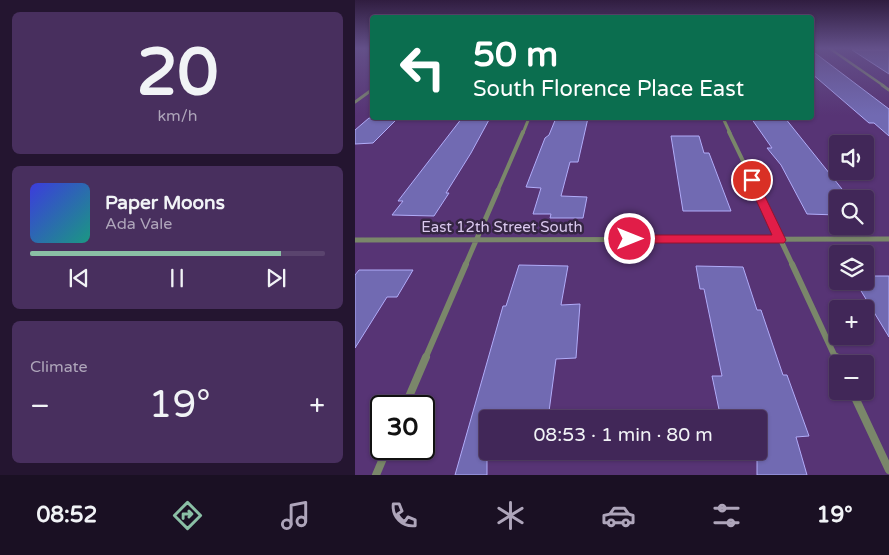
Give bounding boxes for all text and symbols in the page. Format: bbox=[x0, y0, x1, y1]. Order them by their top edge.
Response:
text: 20 bbox=[137, 34, 218, 113]
text: 50 m bbox=[473, 34, 558, 76]
icon: left bbox=[390, 35, 455, 100]
text: South Florence Place East bbox=[473, 76, 744, 102]
text: km/h bbox=[157, 106, 198, 126]
map controls bbox=[829, 135, 874, 400]
button: sound bbox=[829, 135, 874, 180]
pin bbox=[731, 159, 773, 201]
icon: arrive bbox=[738, 166, 766, 194]
button: search bbox=[829, 190, 874, 235]
text: Paper Moons bbox=[105, 192, 225, 214]
position arrow bbox=[603, 212, 655, 264]
text: Ada Vale bbox=[105, 214, 172, 234]
street label: East 12th Street South bbox=[421, 218, 583, 236]
button: layers bbox=[829, 245, 874, 290]
icon: previous bbox=[65, 264, 93, 292]
icon: pause bbox=[163, 264, 191, 292]
icon: next bbox=[262, 264, 290, 292]
button: + bbox=[829, 300, 874, 345]
button: − bbox=[829, 355, 874, 400]
text: Climate bbox=[30, 357, 88, 377]
text: 19° bbox=[149, 382, 211, 428]
text: − bbox=[30, 389, 50, 423]
text: + bbox=[309, 389, 325, 423]
speed limit sign: 30 bbox=[370, 395, 435, 460]
text: 08:53 · 1 min · 80 m bbox=[533, 424, 713, 446]
icon: directions bbox=[170, 498, 205, 533]
icon: music bbox=[278, 498, 313, 533]
icon: phone bbox=[386, 498, 421, 533]
icon: climate bbox=[493, 498, 528, 533]
icon: car bbox=[601, 498, 636, 533]
icon: filters bbox=[709, 498, 744, 533]
text: 08:52 bbox=[36, 502, 97, 528]
text: 19° bbox=[817, 502, 853, 528]

